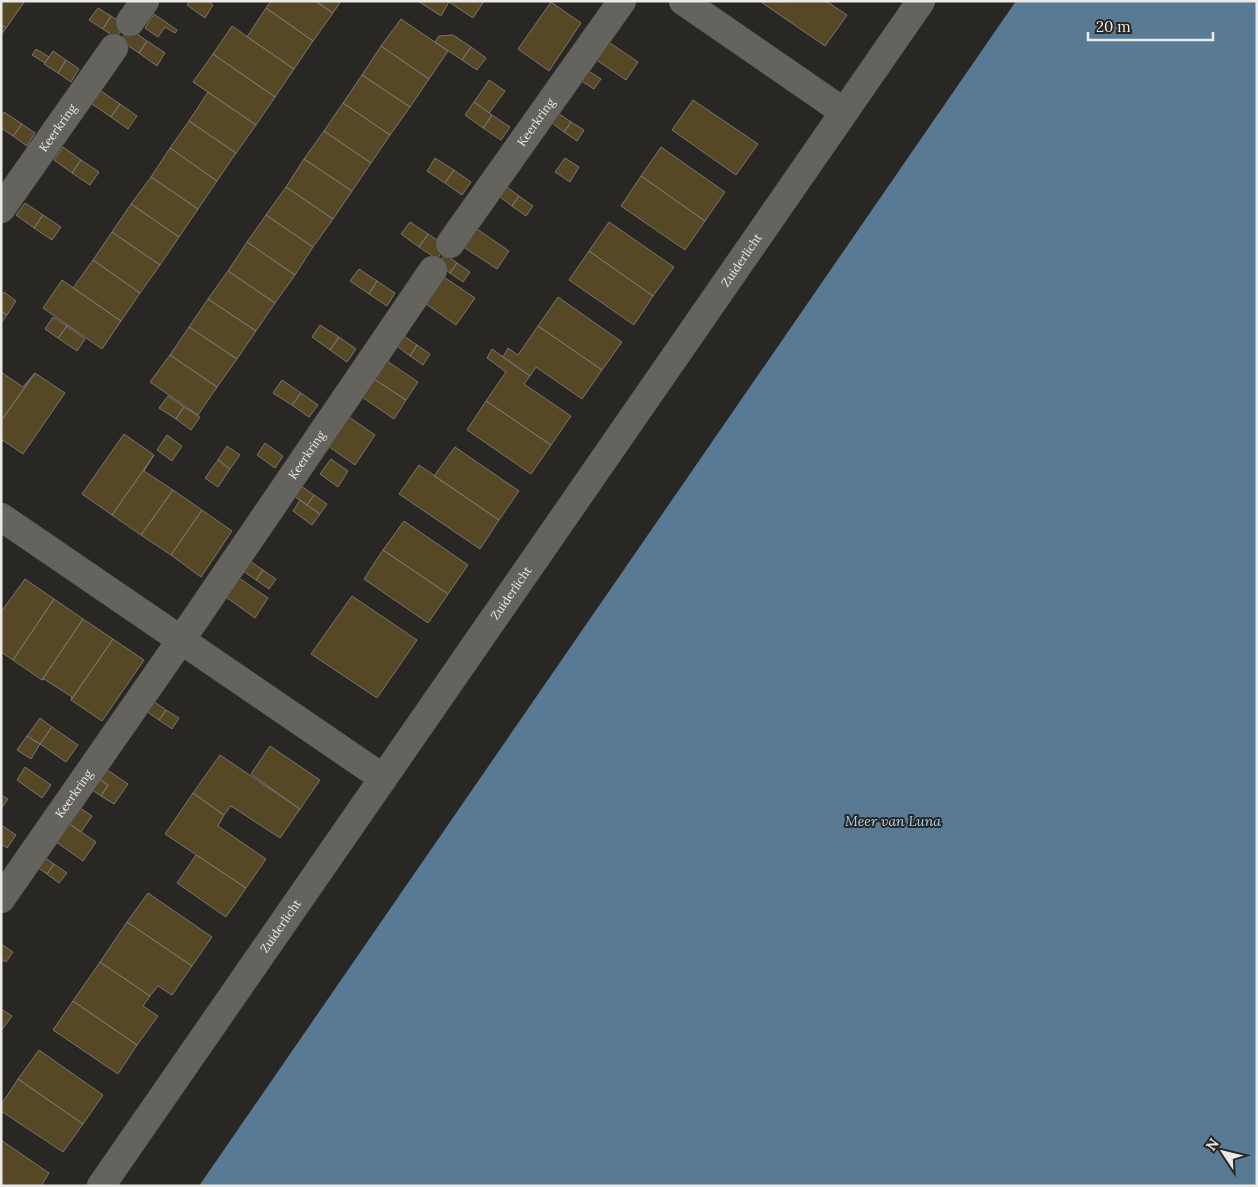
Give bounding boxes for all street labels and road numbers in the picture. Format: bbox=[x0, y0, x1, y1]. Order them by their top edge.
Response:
street label: Keerkring bbox=[514, 95, 558, 149]
street label: Keerkring bbox=[35, 101, 80, 155]
street label: Zuiderlicht bbox=[718, 230, 765, 289]
street label: Keerkring bbox=[285, 428, 328, 482]
street label: Zuiderlicht bbox=[487, 563, 535, 622]
street label: Keerkring bbox=[52, 766, 96, 821]
street label: Zuiderlicht bbox=[257, 896, 304, 955]

